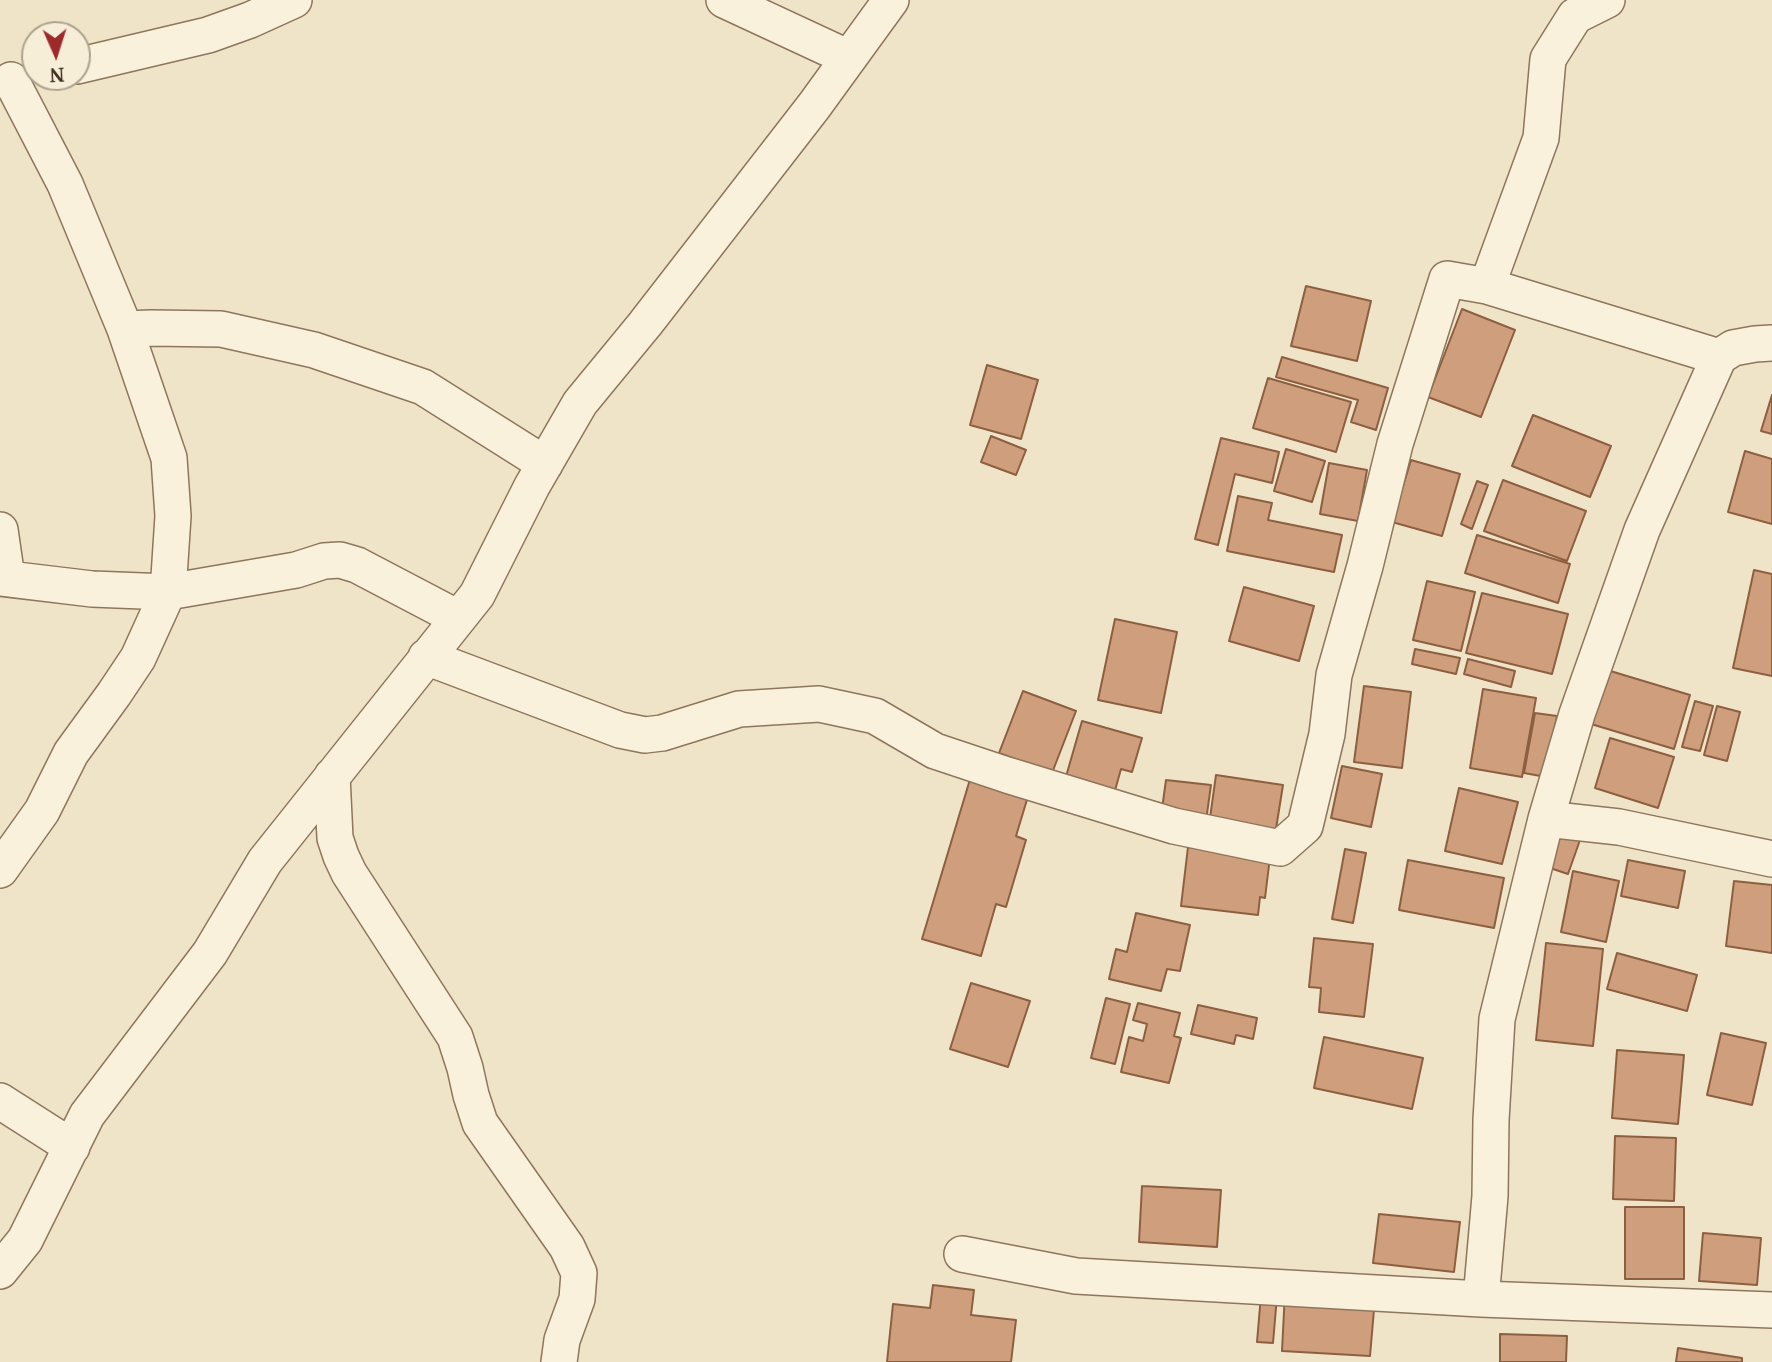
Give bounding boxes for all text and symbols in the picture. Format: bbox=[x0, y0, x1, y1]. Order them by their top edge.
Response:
north arrow bbox=[21, 21, 91, 91]
text: N bbox=[49, 62, 65, 88]

